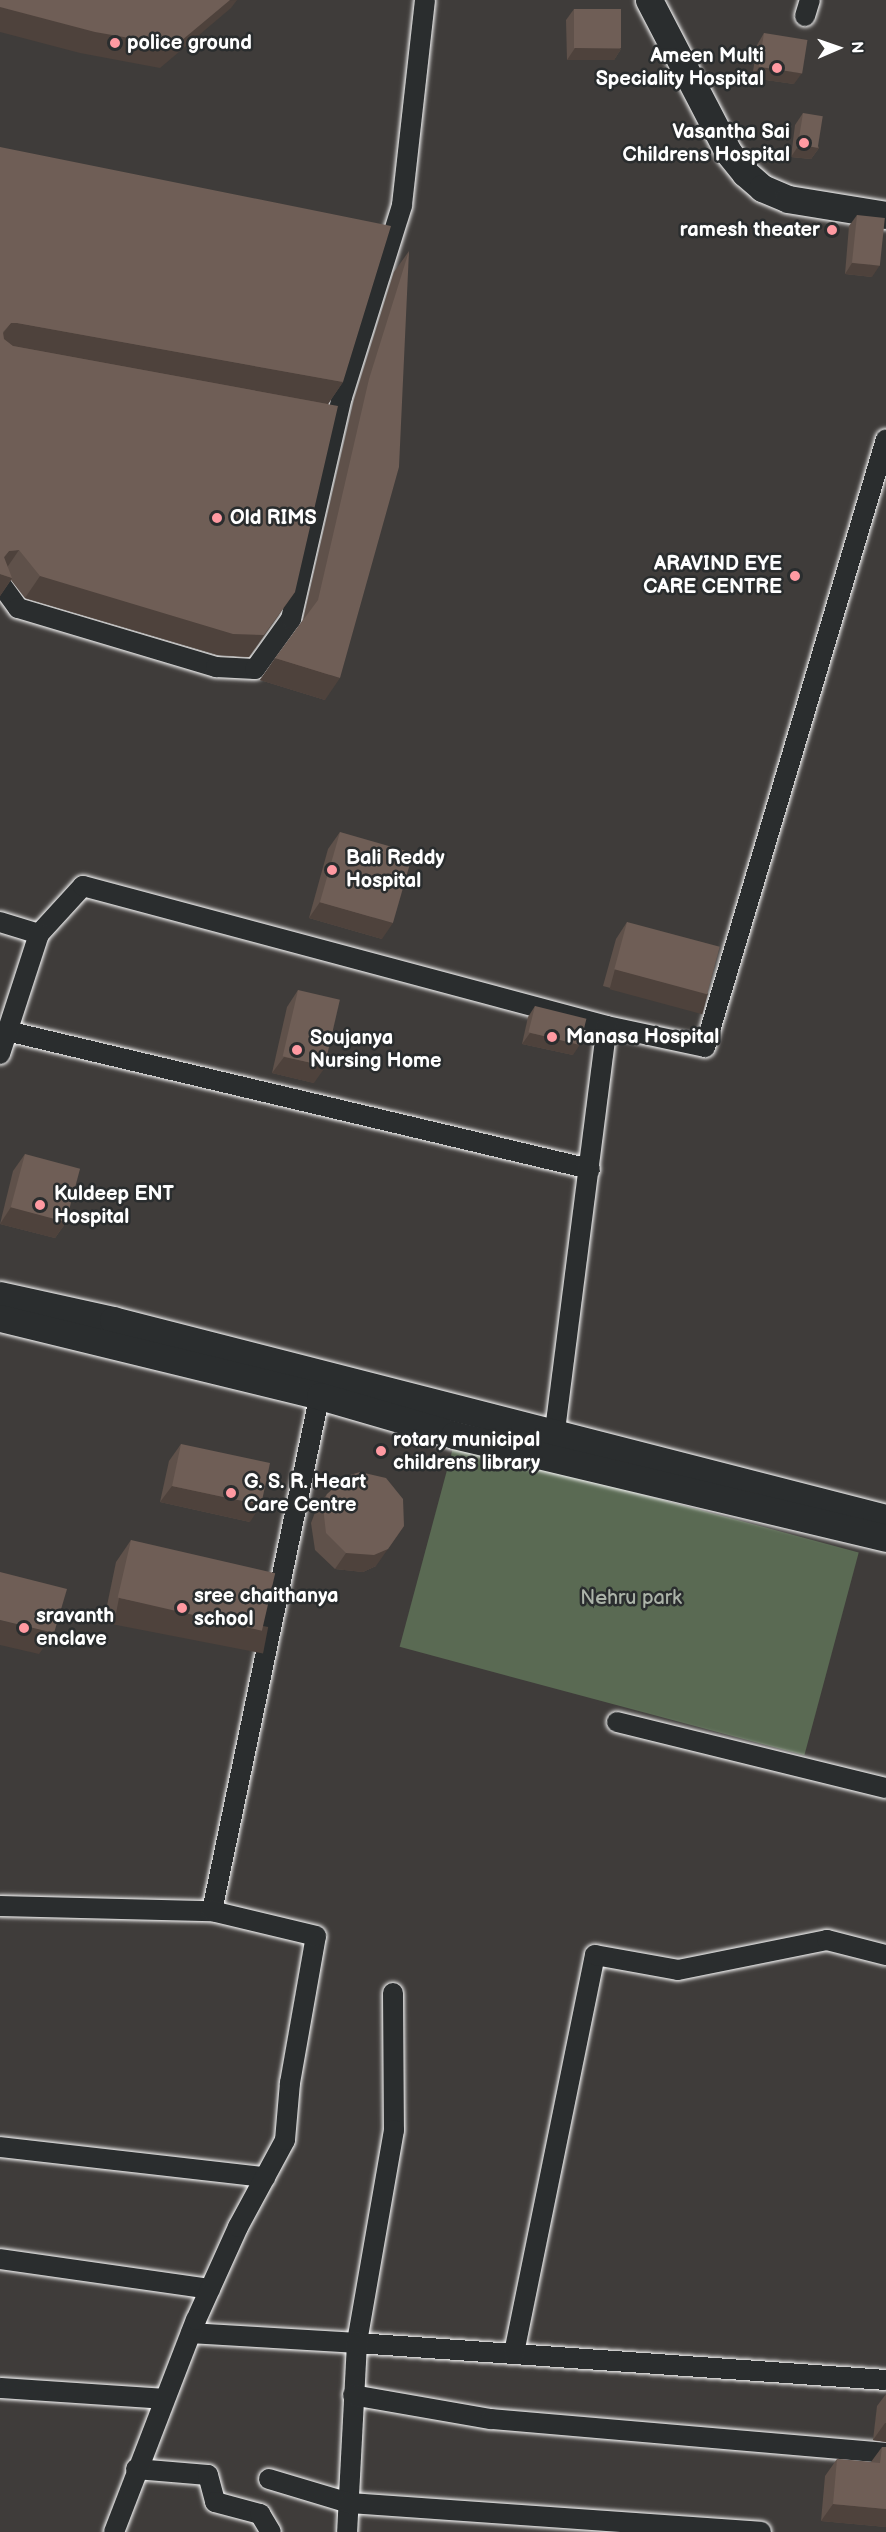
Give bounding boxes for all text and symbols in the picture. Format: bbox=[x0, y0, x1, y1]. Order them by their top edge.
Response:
north arrow bbox=[808, 18, 868, 78]
place label: police ground bbox=[127, 31, 252, 55]
marker: police ground bbox=[108, 36, 122, 50]
text: N bbox=[847, 41, 866, 54]
place label: Ameen Multi Speciality Hospital bbox=[595, 45, 764, 92]
marker: Ameen Multi Speciality Hospital bbox=[768, 59, 786, 77]
place label: Vasantha Sai Childrens Hospital bbox=[623, 120, 790, 167]
marker: Vasantha Sai Childrens Hospital bbox=[795, 134, 813, 152]
place label: ramesh theater bbox=[680, 218, 820, 242]
marker: ramesh theater bbox=[825, 223, 839, 237]
place label: Old RIMS bbox=[230, 506, 317, 530]
marker: Old RIMS bbox=[208, 509, 226, 527]
place label: ARAVIND EYE CARE CENTRE bbox=[643, 552, 782, 599]
marker: ARAVIND EYE CARE CENTRE bbox=[786, 567, 804, 585]
place label: Bali Reddy Hospital bbox=[346, 846, 445, 893]
marker: Bali Reddy Hospital bbox=[323, 861, 341, 879]
place label: Manasa Hospital bbox=[566, 1025, 719, 1049]
place label: Soujanya Nursing Home bbox=[310, 1026, 442, 1073]
marker: Manasa Hospital bbox=[543, 1028, 561, 1046]
marker: Soujanya Nursing Home bbox=[288, 1041, 306, 1059]
place label: Kuldeep ENT Hospital bbox=[54, 1182, 174, 1229]
marker: Kuldeep ENT Hospital bbox=[31, 1196, 49, 1214]
place label: rotary municipal childrens library bbox=[393, 1428, 541, 1475]
marker: rotary municipal childrens library bbox=[374, 1444, 388, 1458]
place label: G. S. R. Heart Care Centre bbox=[244, 1470, 366, 1517]
marker: G. S. R. Heart Care Centre bbox=[222, 1484, 240, 1502]
place label: sree chaithanya school bbox=[194, 1584, 339, 1631]
park label: Nehru park bbox=[580, 1586, 682, 1610]
marker: sree chaithanya school bbox=[175, 1601, 189, 1615]
place label: sravanth enclave bbox=[36, 1604, 114, 1651]
marker: sravanth enclave bbox=[17, 1621, 31, 1635]

